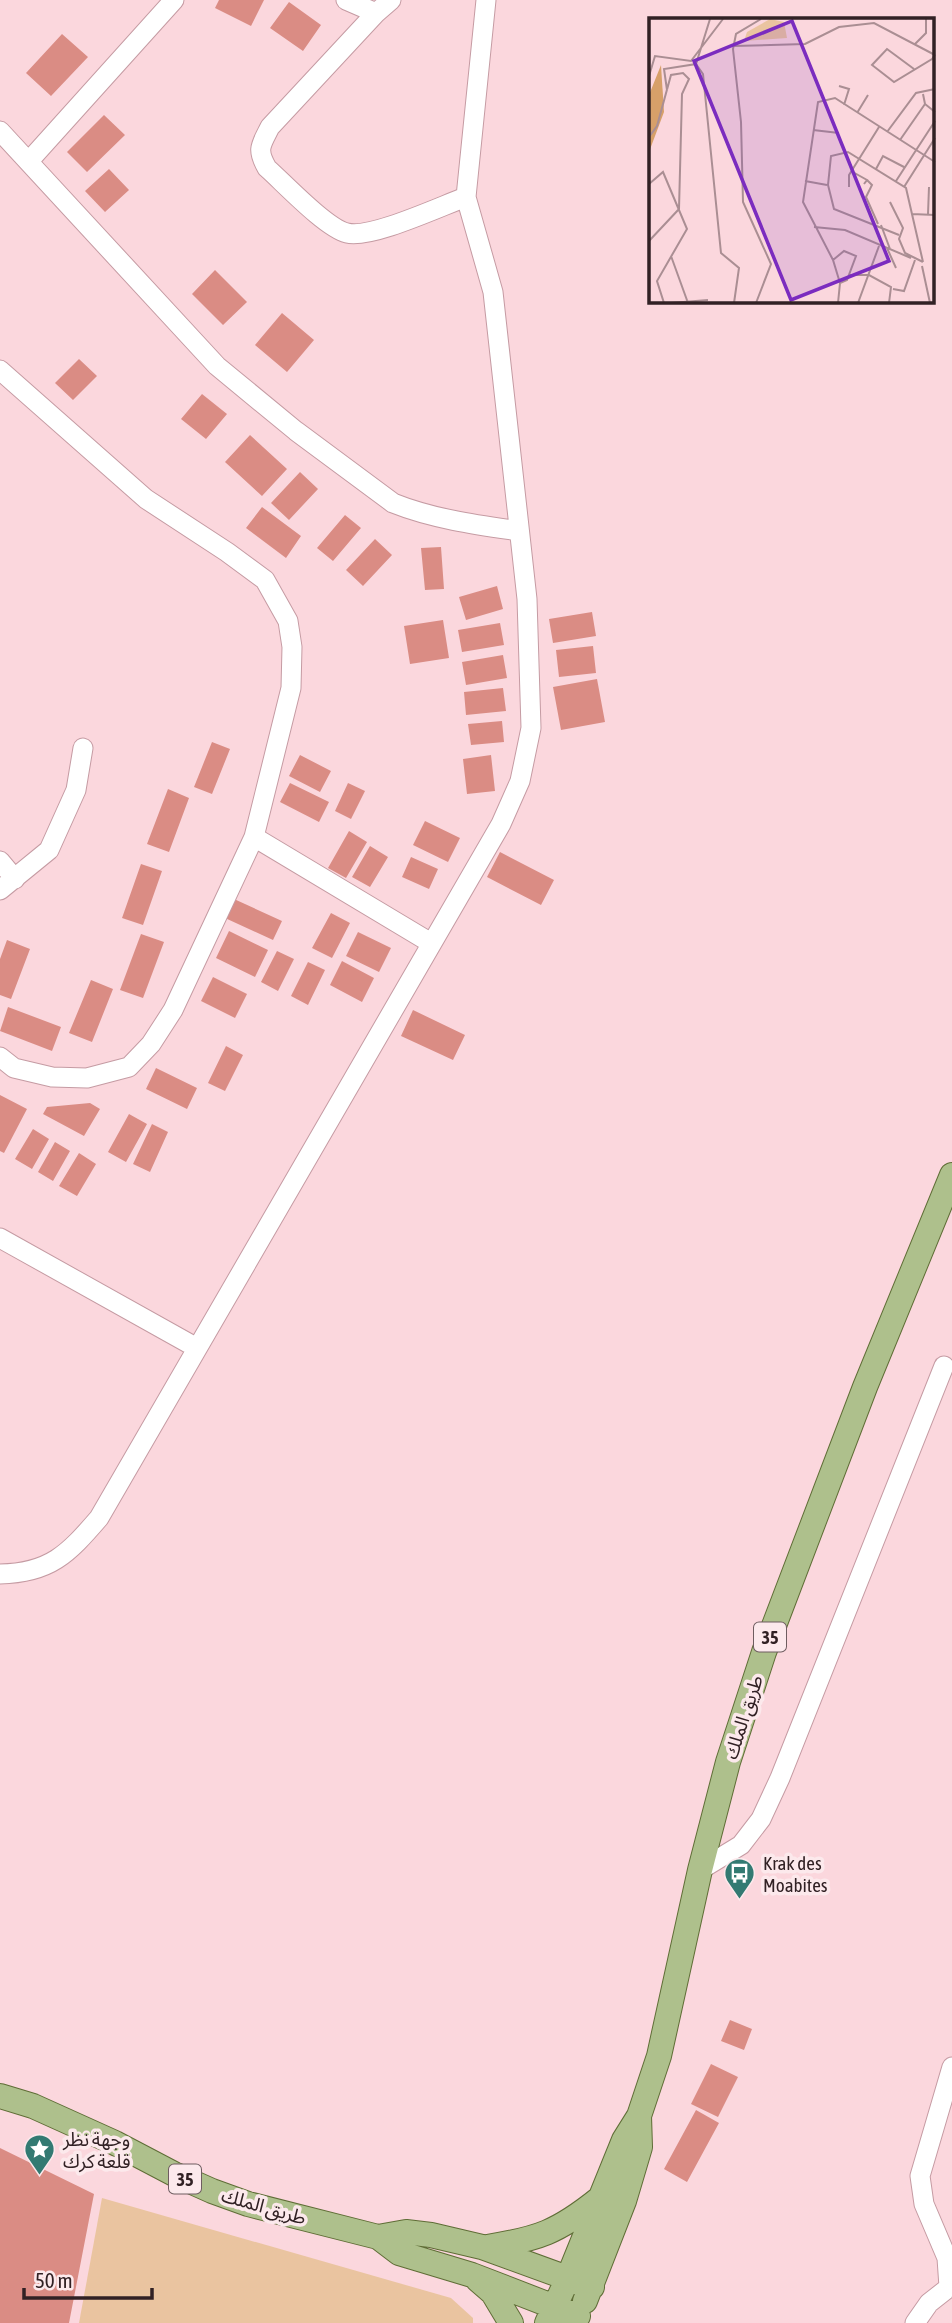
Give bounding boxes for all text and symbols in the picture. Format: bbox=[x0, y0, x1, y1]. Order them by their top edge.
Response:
inset map bbox=[649, 18, 934, 303]
road number: 35 bbox=[754, 1622, 786, 1652]
street label: طريق الملك bbox=[719, 1672, 768, 1762]
place label: Krak des Moabites bbox=[763, 1852, 828, 1896]
bus stop icon: Krak des Moabites bbox=[723, 1857, 757, 1901]
place label: وجهة نظر قلعة كرك bbox=[62, 2128, 131, 2173]
place icon: وجهة نظر قلعة كرك bbox=[23, 2133, 57, 2177]
road number: 35 bbox=[169, 2164, 201, 2194]
street label: طريق الملك bbox=[219, 2183, 309, 2230]
scale bar bbox=[24, 2256, 152, 2300]
text: 50 m bbox=[35, 2268, 73, 2292]

